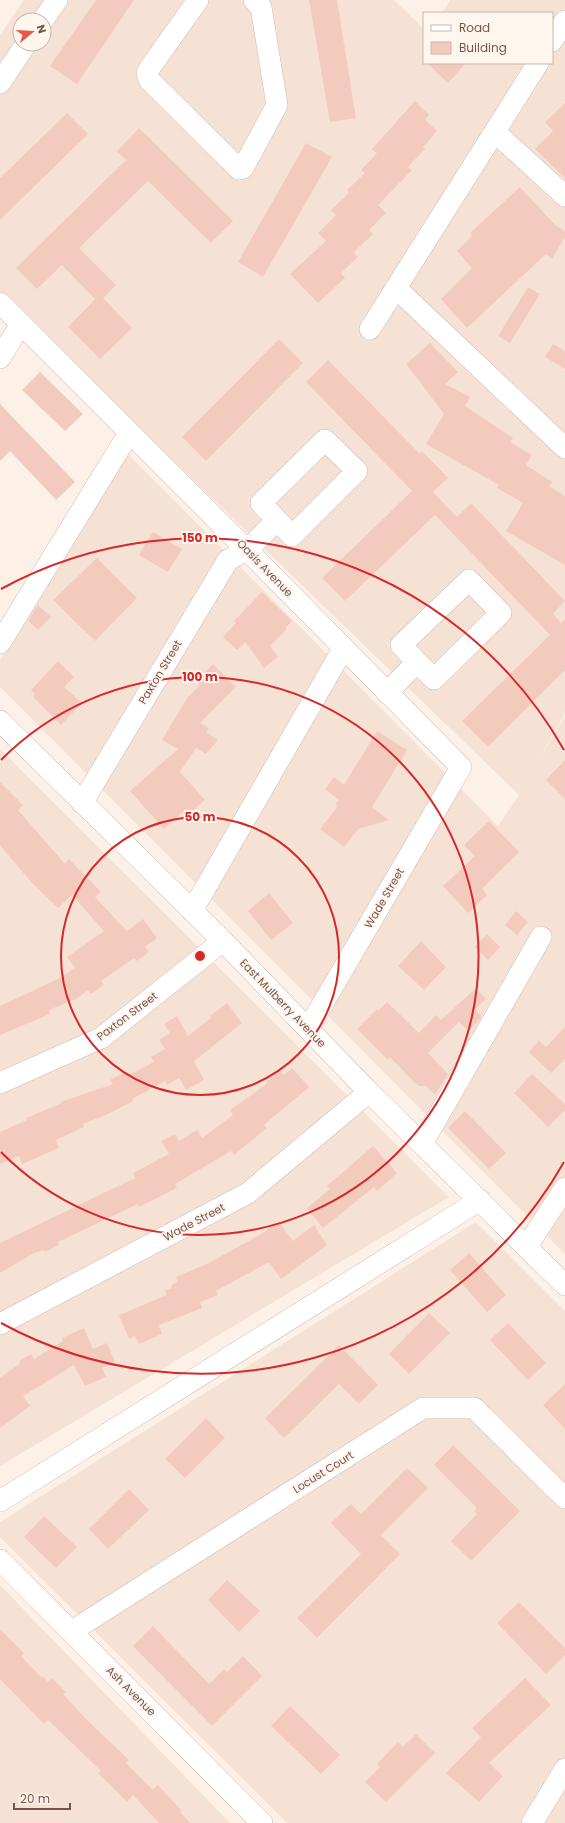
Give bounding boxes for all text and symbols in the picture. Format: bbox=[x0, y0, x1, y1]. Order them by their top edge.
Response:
north arrow bbox=[12, 12, 52, 52]
legend bbox=[423, 12, 553, 64]
text: Road bbox=[459, 19, 490, 36]
text: N bbox=[33, 22, 50, 35]
text: Building bbox=[459, 39, 507, 56]
text: 150 m bbox=[182, 529, 218, 546]
street label: Oasis Avenue bbox=[233, 536, 297, 600]
street label: Paxton Street bbox=[135, 637, 185, 707]
text: 100 m bbox=[182, 668, 218, 685]
text: 50 m bbox=[185, 808, 216, 825]
street label: Wade Street bbox=[360, 865, 408, 931]
centre of rings bbox=[193, 949, 207, 963]
street label: East Mulberry Avenue bbox=[236, 955, 330, 1051]
street label: Paxton Street bbox=[93, 988, 161, 1044]
street label: Wade Street bbox=[160, 1199, 228, 1245]
street label: Locust Court bbox=[290, 1447, 356, 1497]
street label: Ash Avenue bbox=[103, 1663, 160, 1720]
scale bar bbox=[14, 1785, 70, 1811]
text: 20 m bbox=[20, 1790, 50, 1807]

